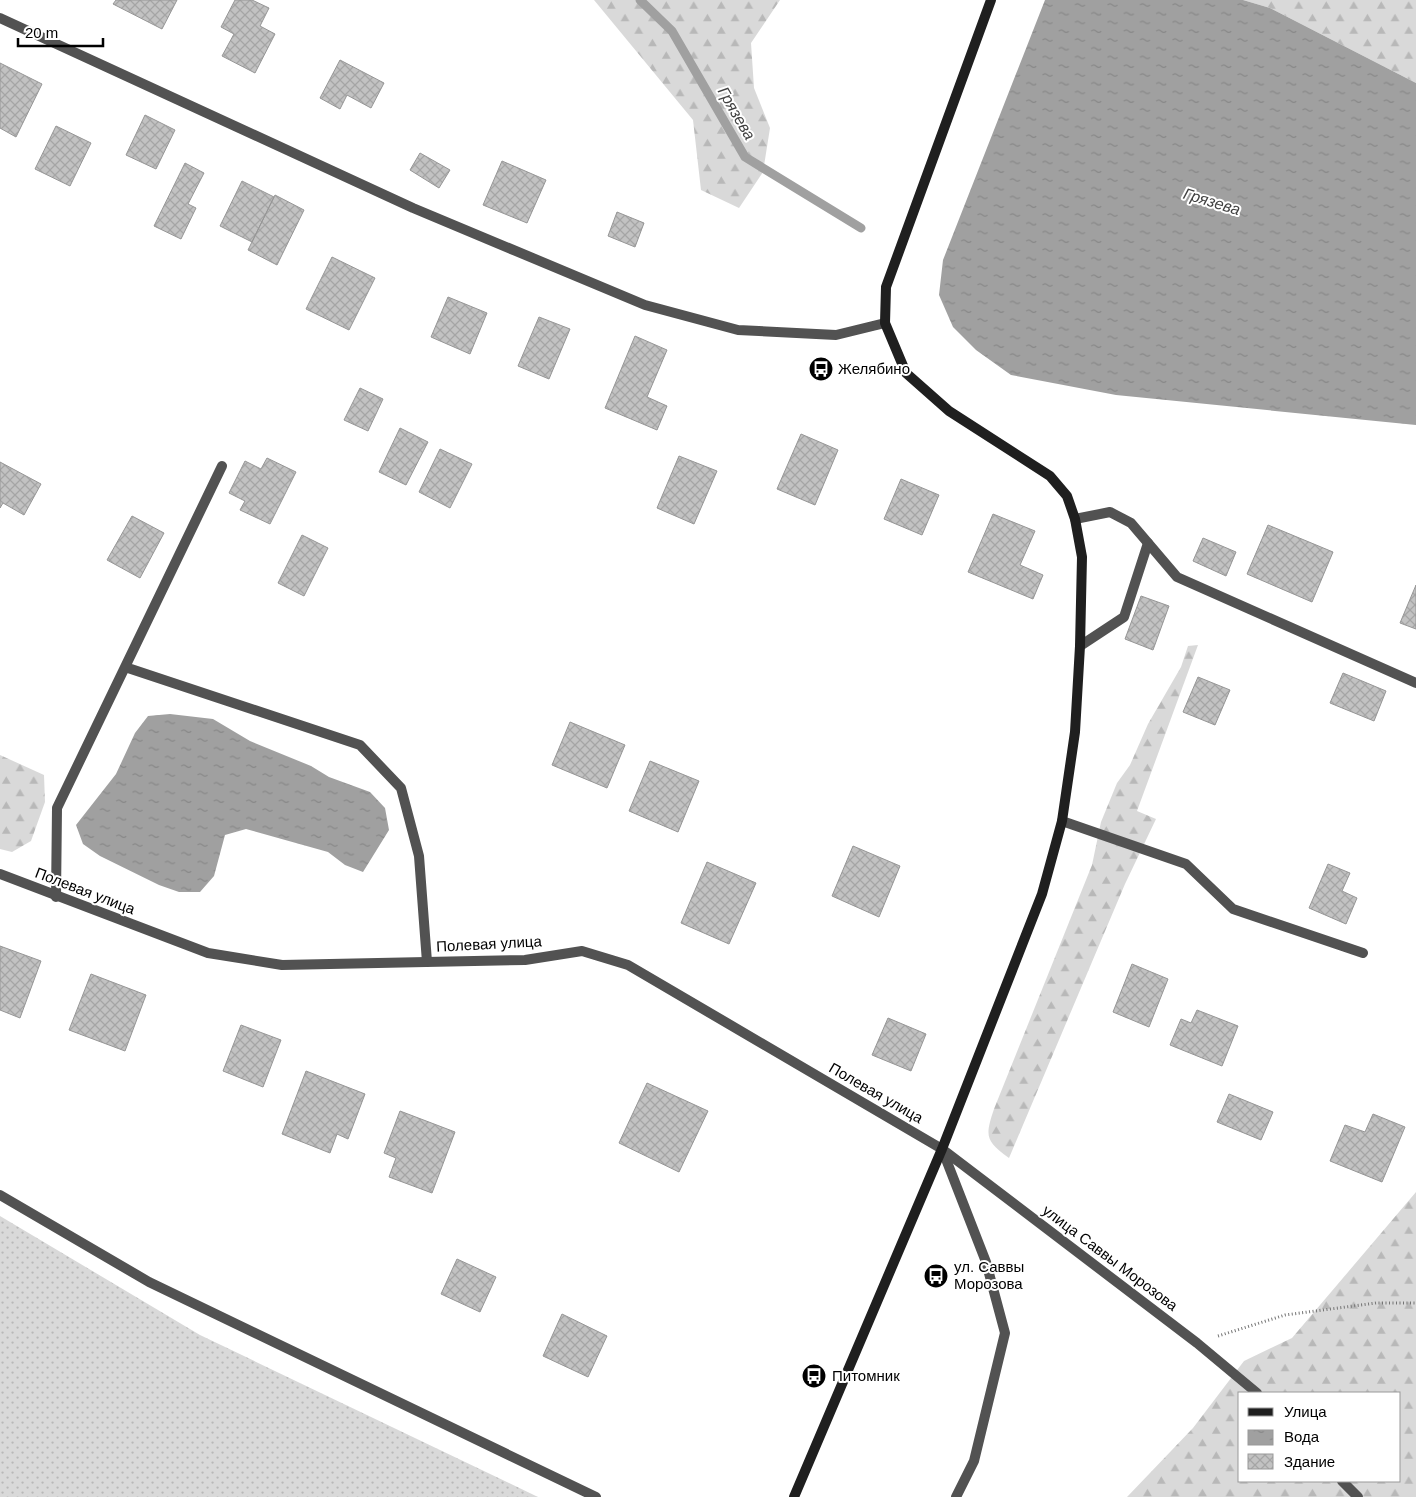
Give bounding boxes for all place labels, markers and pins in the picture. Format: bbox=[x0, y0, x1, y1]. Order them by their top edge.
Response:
bus stop icon: Желябино bbox=[808, 356, 834, 382]
place label: Желябино bbox=[838, 360, 910, 377]
place label: ул. Саввы Морозова bbox=[954, 1258, 1024, 1292]
bus stop icon: ул. Саввы Морозова bbox=[923, 1263, 949, 1289]
bus stop icon: Питомник bbox=[801, 1363, 827, 1389]
place label: Питомник bbox=[832, 1367, 900, 1384]

